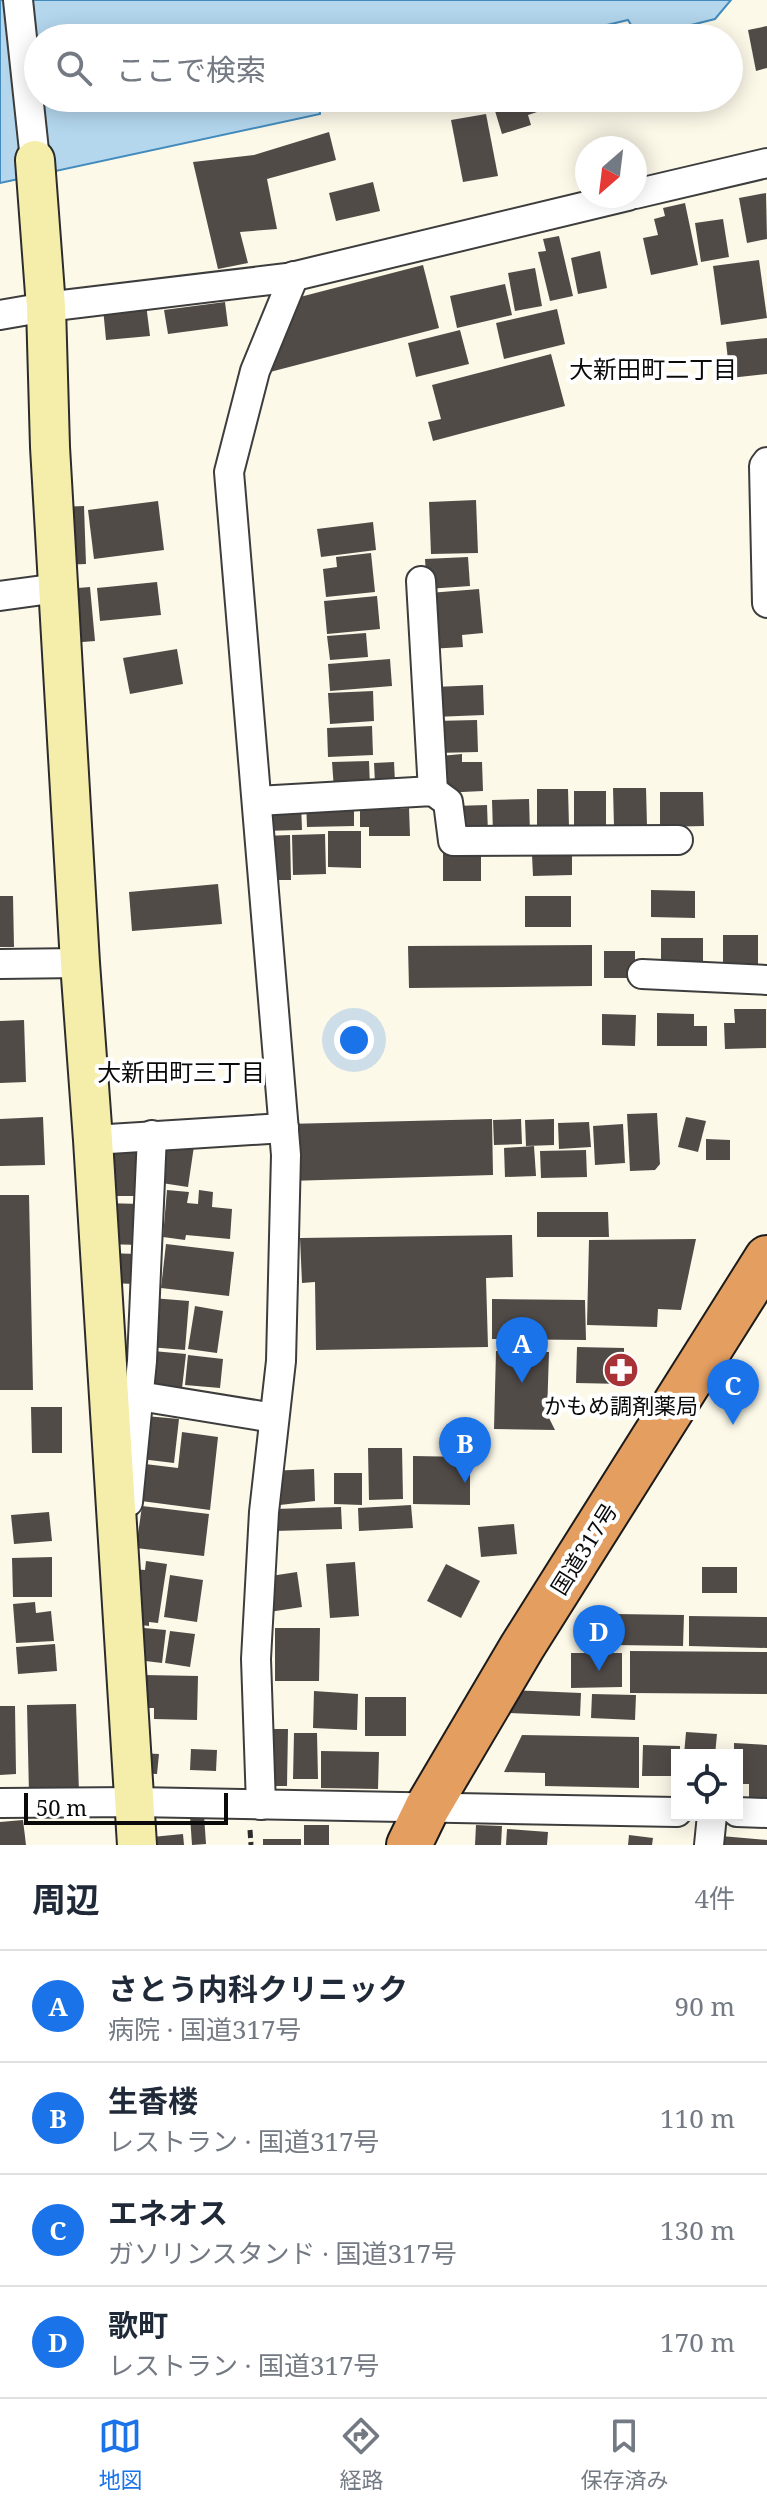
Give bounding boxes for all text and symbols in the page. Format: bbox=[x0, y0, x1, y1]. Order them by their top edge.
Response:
search box bbox=[24, 24, 743, 112]
icon: search bbox=[52, 46, 96, 90]
text: ここで検索 bbox=[116, 49, 266, 90]
north arrow bbox=[575, 136, 647, 208]
district label: 大新田町二丁目 bbox=[569, 352, 737, 385]
your location bbox=[334, 1020, 374, 1060]
district label: 大新田町三丁目 bbox=[97, 1055, 265, 1088]
pin: A bbox=[496, 1317, 548, 1383]
pharmacy icon: かもめ調剤薬局 bbox=[602, 1351, 640, 1389]
pin: C bbox=[707, 1359, 759, 1425]
place label: かもめ調剤薬局 bbox=[544, 1390, 698, 1420]
pin: B bbox=[439, 1417, 491, 1483]
street label: 国道317号 bbox=[543, 1497, 623, 1600]
pin: D bbox=[573, 1605, 625, 1671]
map controls bbox=[671, 1749, 743, 1821]
button: locate bbox=[671, 1749, 743, 1821]
scale bar bbox=[24, 1789, 228, 1825]
text: 50 m bbox=[36, 1792, 87, 1822]
text: 周辺 bbox=[32, 1876, 100, 1922]
text: 4件 bbox=[694, 1880, 735, 1916]
text: さとう内科クリニック bbox=[108, 1968, 408, 2009]
text: A bbox=[48, 1988, 68, 2024]
text: 90 m bbox=[675, 1988, 735, 2024]
text: 病院 · 国道317号 bbox=[108, 2011, 302, 2047]
text: 生香楼 bbox=[108, 2080, 198, 2121]
text: B bbox=[49, 2100, 67, 2136]
text: 110 m bbox=[660, 2100, 735, 2136]
text: レストラン · 国道317号 bbox=[108, 2123, 380, 2159]
text: エネオス bbox=[108, 2192, 228, 2233]
text: C bbox=[49, 2212, 67, 2248]
text: 130 m bbox=[660, 2212, 735, 2248]
text: ガソリンスタンド · 国道317号 bbox=[108, 2235, 457, 2271]
text: 歌町 bbox=[108, 2304, 168, 2345]
text: D bbox=[48, 2324, 68, 2360]
text: 170 m bbox=[660, 2324, 735, 2360]
text: レストラン · 国道317号 bbox=[108, 2347, 380, 2383]
tab: 地図 bbox=[98, 2414, 143, 2494]
tab: 経路 bbox=[339, 2414, 384, 2494]
tab: 保存済み bbox=[580, 2414, 669, 2494]

